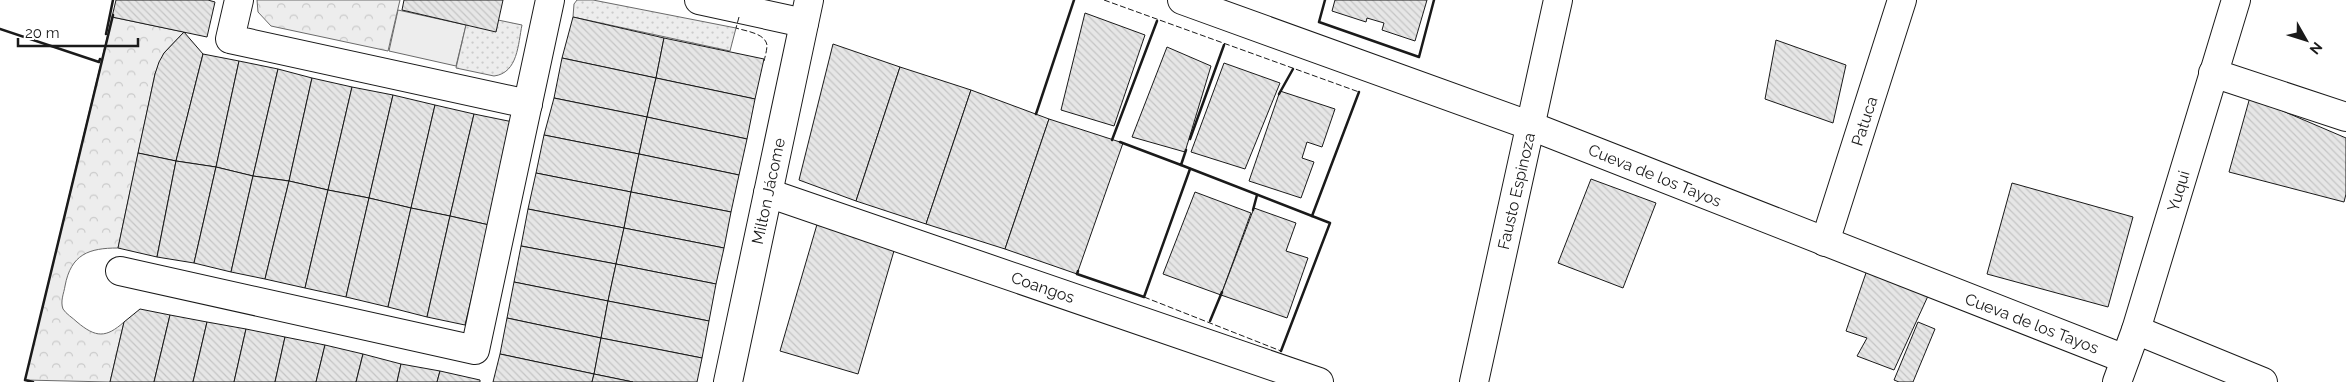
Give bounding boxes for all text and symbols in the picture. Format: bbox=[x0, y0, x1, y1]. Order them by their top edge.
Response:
scale bar bbox=[18, 15, 138, 47]
north arrow bbox=[2281, 15, 2331, 65]
text: 20 m bbox=[25, 24, 60, 42]
text: N bbox=[2307, 39, 2326, 57]
street label: Patuca bbox=[1848, 94, 1881, 148]
street label: Fausto Espinoza bbox=[1494, 131, 1539, 251]
street label: Milton Jácome bbox=[748, 136, 789, 246]
street label: Cueva de los Tayos bbox=[1586, 140, 1724, 211]
street label: Yuqui bbox=[2163, 168, 2194, 214]
street label: Coangos bbox=[1009, 268, 1077, 307]
street label: Cueva de los Tayos bbox=[1962, 289, 2102, 358]

